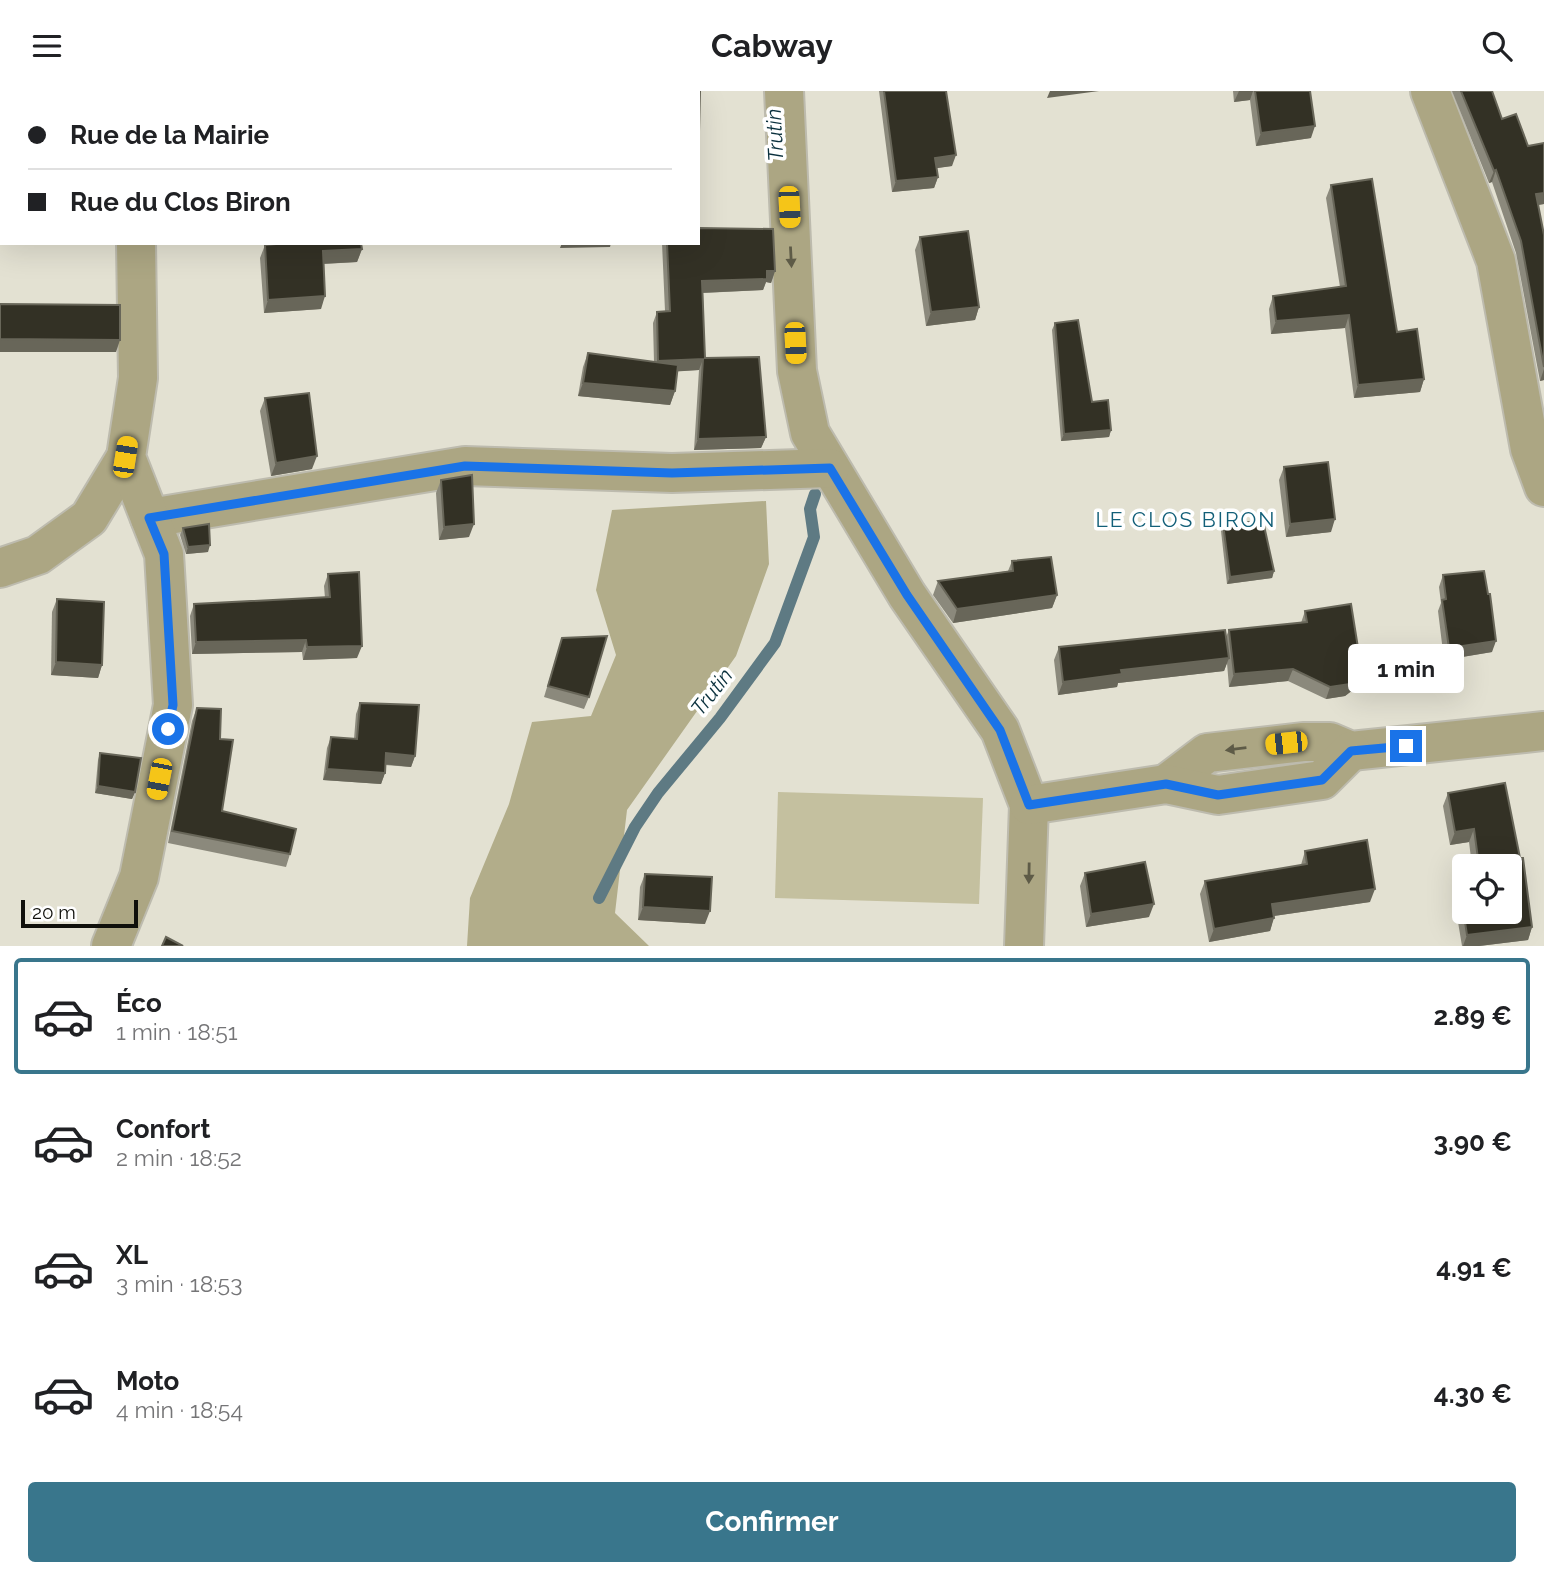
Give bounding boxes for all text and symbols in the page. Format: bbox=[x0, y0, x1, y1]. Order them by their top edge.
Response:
icon: menu bbox=[28, 27, 66, 65]
text: Cabway bbox=[711, 27, 833, 64]
icon: search bbox=[1478, 27, 1516, 65]
water label: Trutin bbox=[761, 108, 788, 162]
text: Rue de la Mairie bbox=[70, 120, 269, 150]
car bbox=[778, 185, 801, 229]
text: Rue du Clos Biron bbox=[70, 187, 291, 217]
one-way arrow bbox=[786, 246, 797, 268]
car bbox=[784, 321, 807, 365]
car bbox=[112, 435, 139, 479]
district label: LE CLOS BIRON bbox=[1095, 507, 1277, 532]
callout: 1 min bbox=[1348, 645, 1464, 693]
text: 1 min bbox=[1377, 655, 1435, 682]
water label: Trutin bbox=[686, 663, 738, 720]
route start bbox=[152, 713, 184, 745]
car bbox=[1265, 730, 1308, 756]
route end bbox=[1390, 730, 1422, 762]
one-way arrow bbox=[1225, 744, 1247, 755]
car bbox=[145, 756, 174, 802]
map controls bbox=[1452, 854, 1522, 924]
button: locate bbox=[1452, 854, 1522, 924]
one-way arrow bbox=[1023, 863, 1035, 885]
scale bar bbox=[21, 897, 138, 929]
text: 20 m bbox=[32, 901, 76, 923]
icon: car bbox=[32, 985, 95, 1048]
text: Éco bbox=[116, 988, 162, 1018]
text: 2.89 € bbox=[1433, 1001, 1512, 1031]
text: 1 min · 18:51 bbox=[116, 1018, 238, 1045]
icon: car bbox=[32, 1111, 95, 1174]
text: Confort bbox=[116, 1114, 210, 1144]
text: 3.90 € bbox=[1433, 1127, 1512, 1157]
text: 2 min · 18:52 bbox=[116, 1144, 242, 1171]
icon: car bbox=[32, 1237, 95, 1300]
text: XL bbox=[116, 1240, 148, 1270]
text: 4.91 € bbox=[1436, 1253, 1512, 1283]
text: 3 min · 18:53 bbox=[116, 1270, 242, 1297]
icon: car bbox=[32, 1363, 95, 1426]
text: Moto bbox=[116, 1366, 179, 1396]
text: 4.30 € bbox=[1434, 1379, 1512, 1409]
text: 4 min · 18:54 bbox=[116, 1396, 243, 1423]
button: Confirmer bbox=[28, 1482, 1516, 1562]

